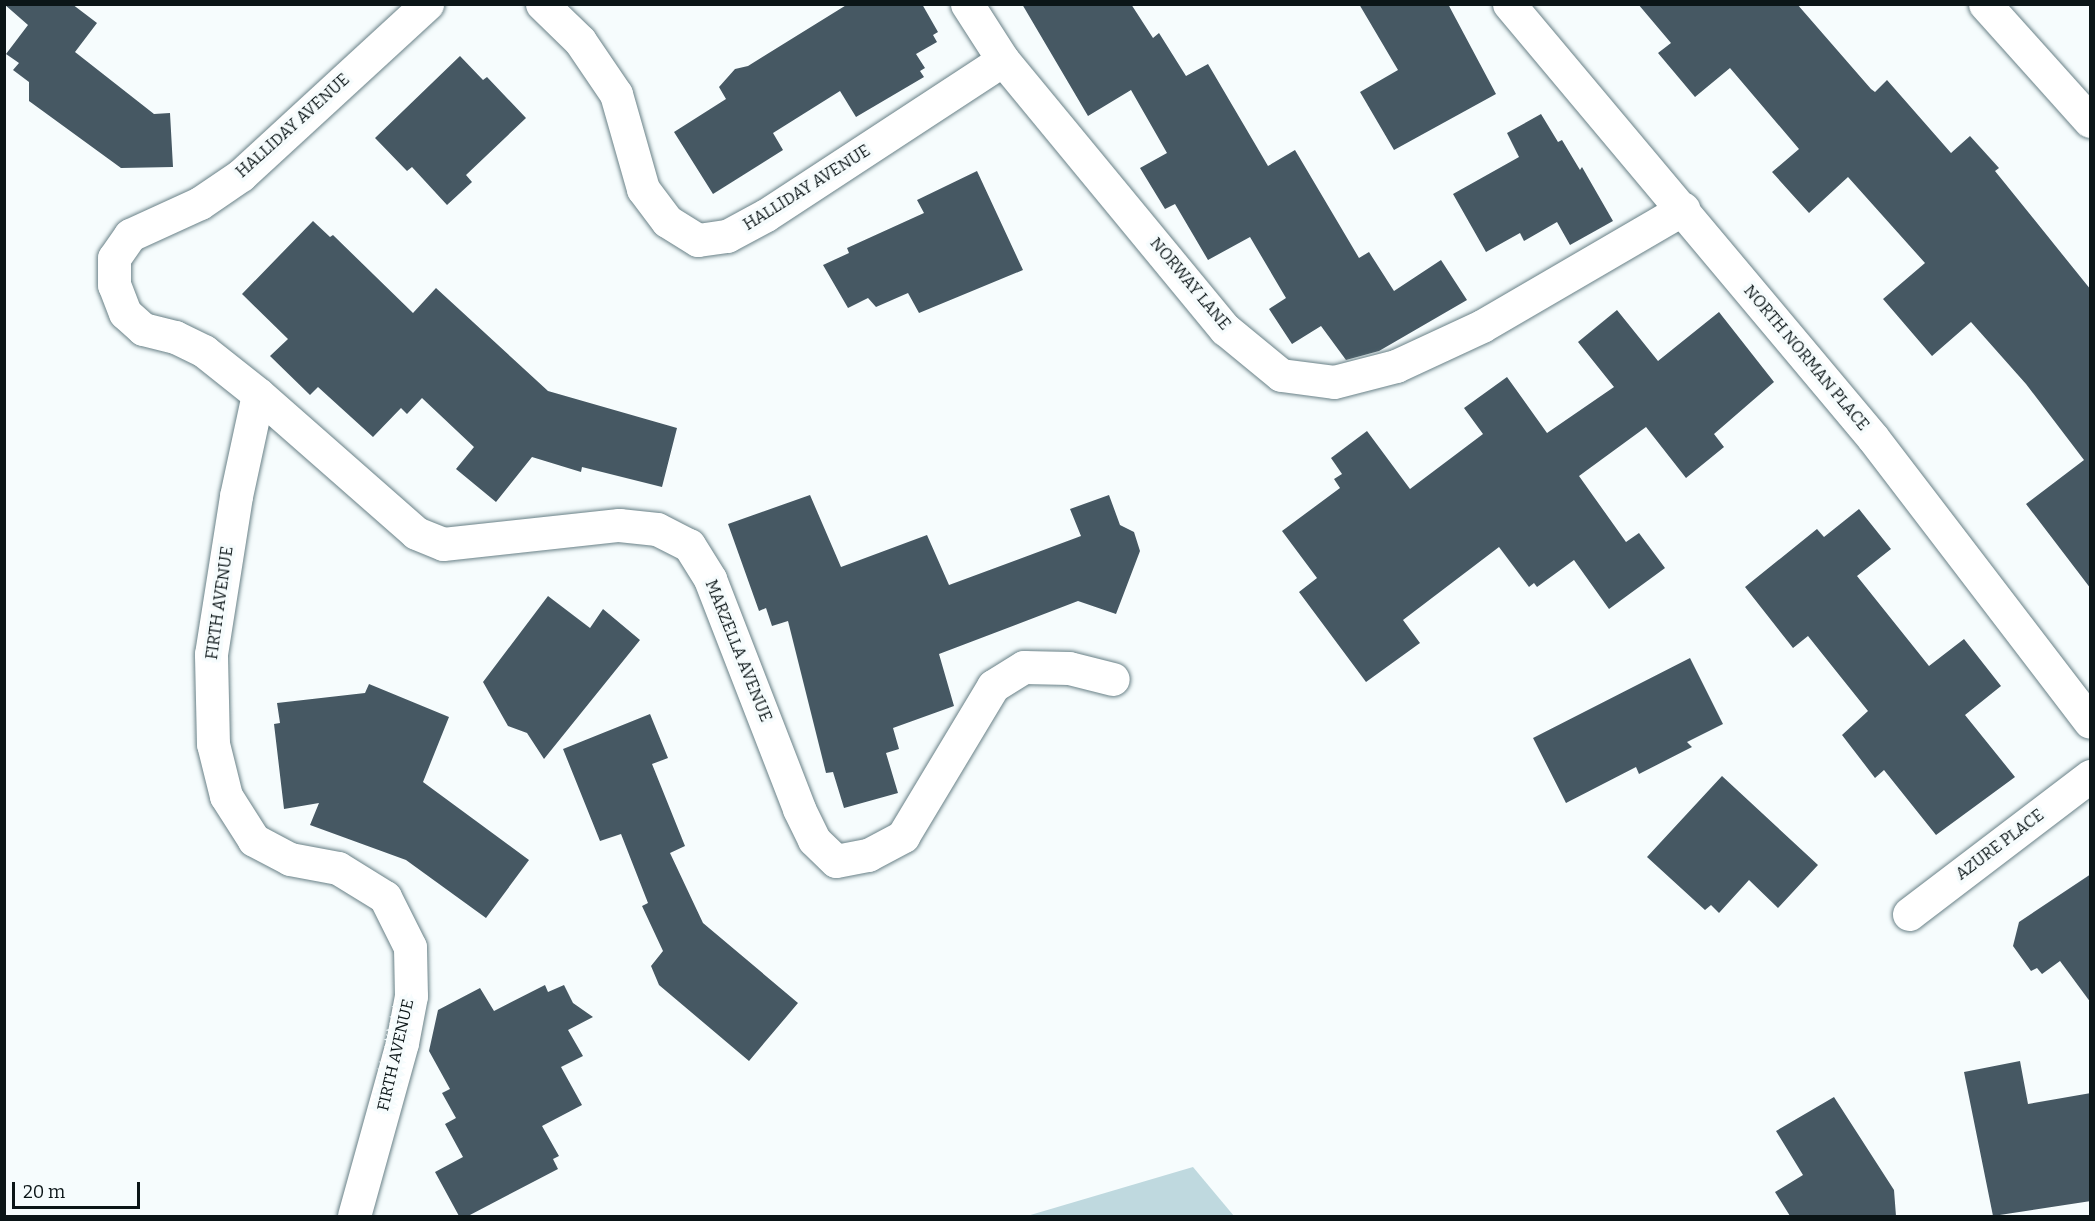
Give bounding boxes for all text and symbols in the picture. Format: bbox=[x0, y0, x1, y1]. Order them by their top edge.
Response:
street label: HALLIDAY AVENUE bbox=[232, 70, 354, 182]
street label: HALLIDAY AVENUE bbox=[740, 141, 874, 235]
street label: NORWAY LANE bbox=[1146, 234, 1234, 334]
street label: NORTH NORMAN PLACE bbox=[1739, 281, 1873, 435]
street label: FIRTH AVENUE bbox=[203, 545, 237, 661]
street label: MARZELLA AVENUE bbox=[701, 577, 775, 725]
street label: AZURE PLACE bbox=[1952, 806, 2048, 884]
street label: FIRTH AVENUE bbox=[374, 997, 418, 1113]
scale bar bbox=[15, 1170, 142, 1208]
text: 20 m bbox=[23, 1181, 65, 1203]

